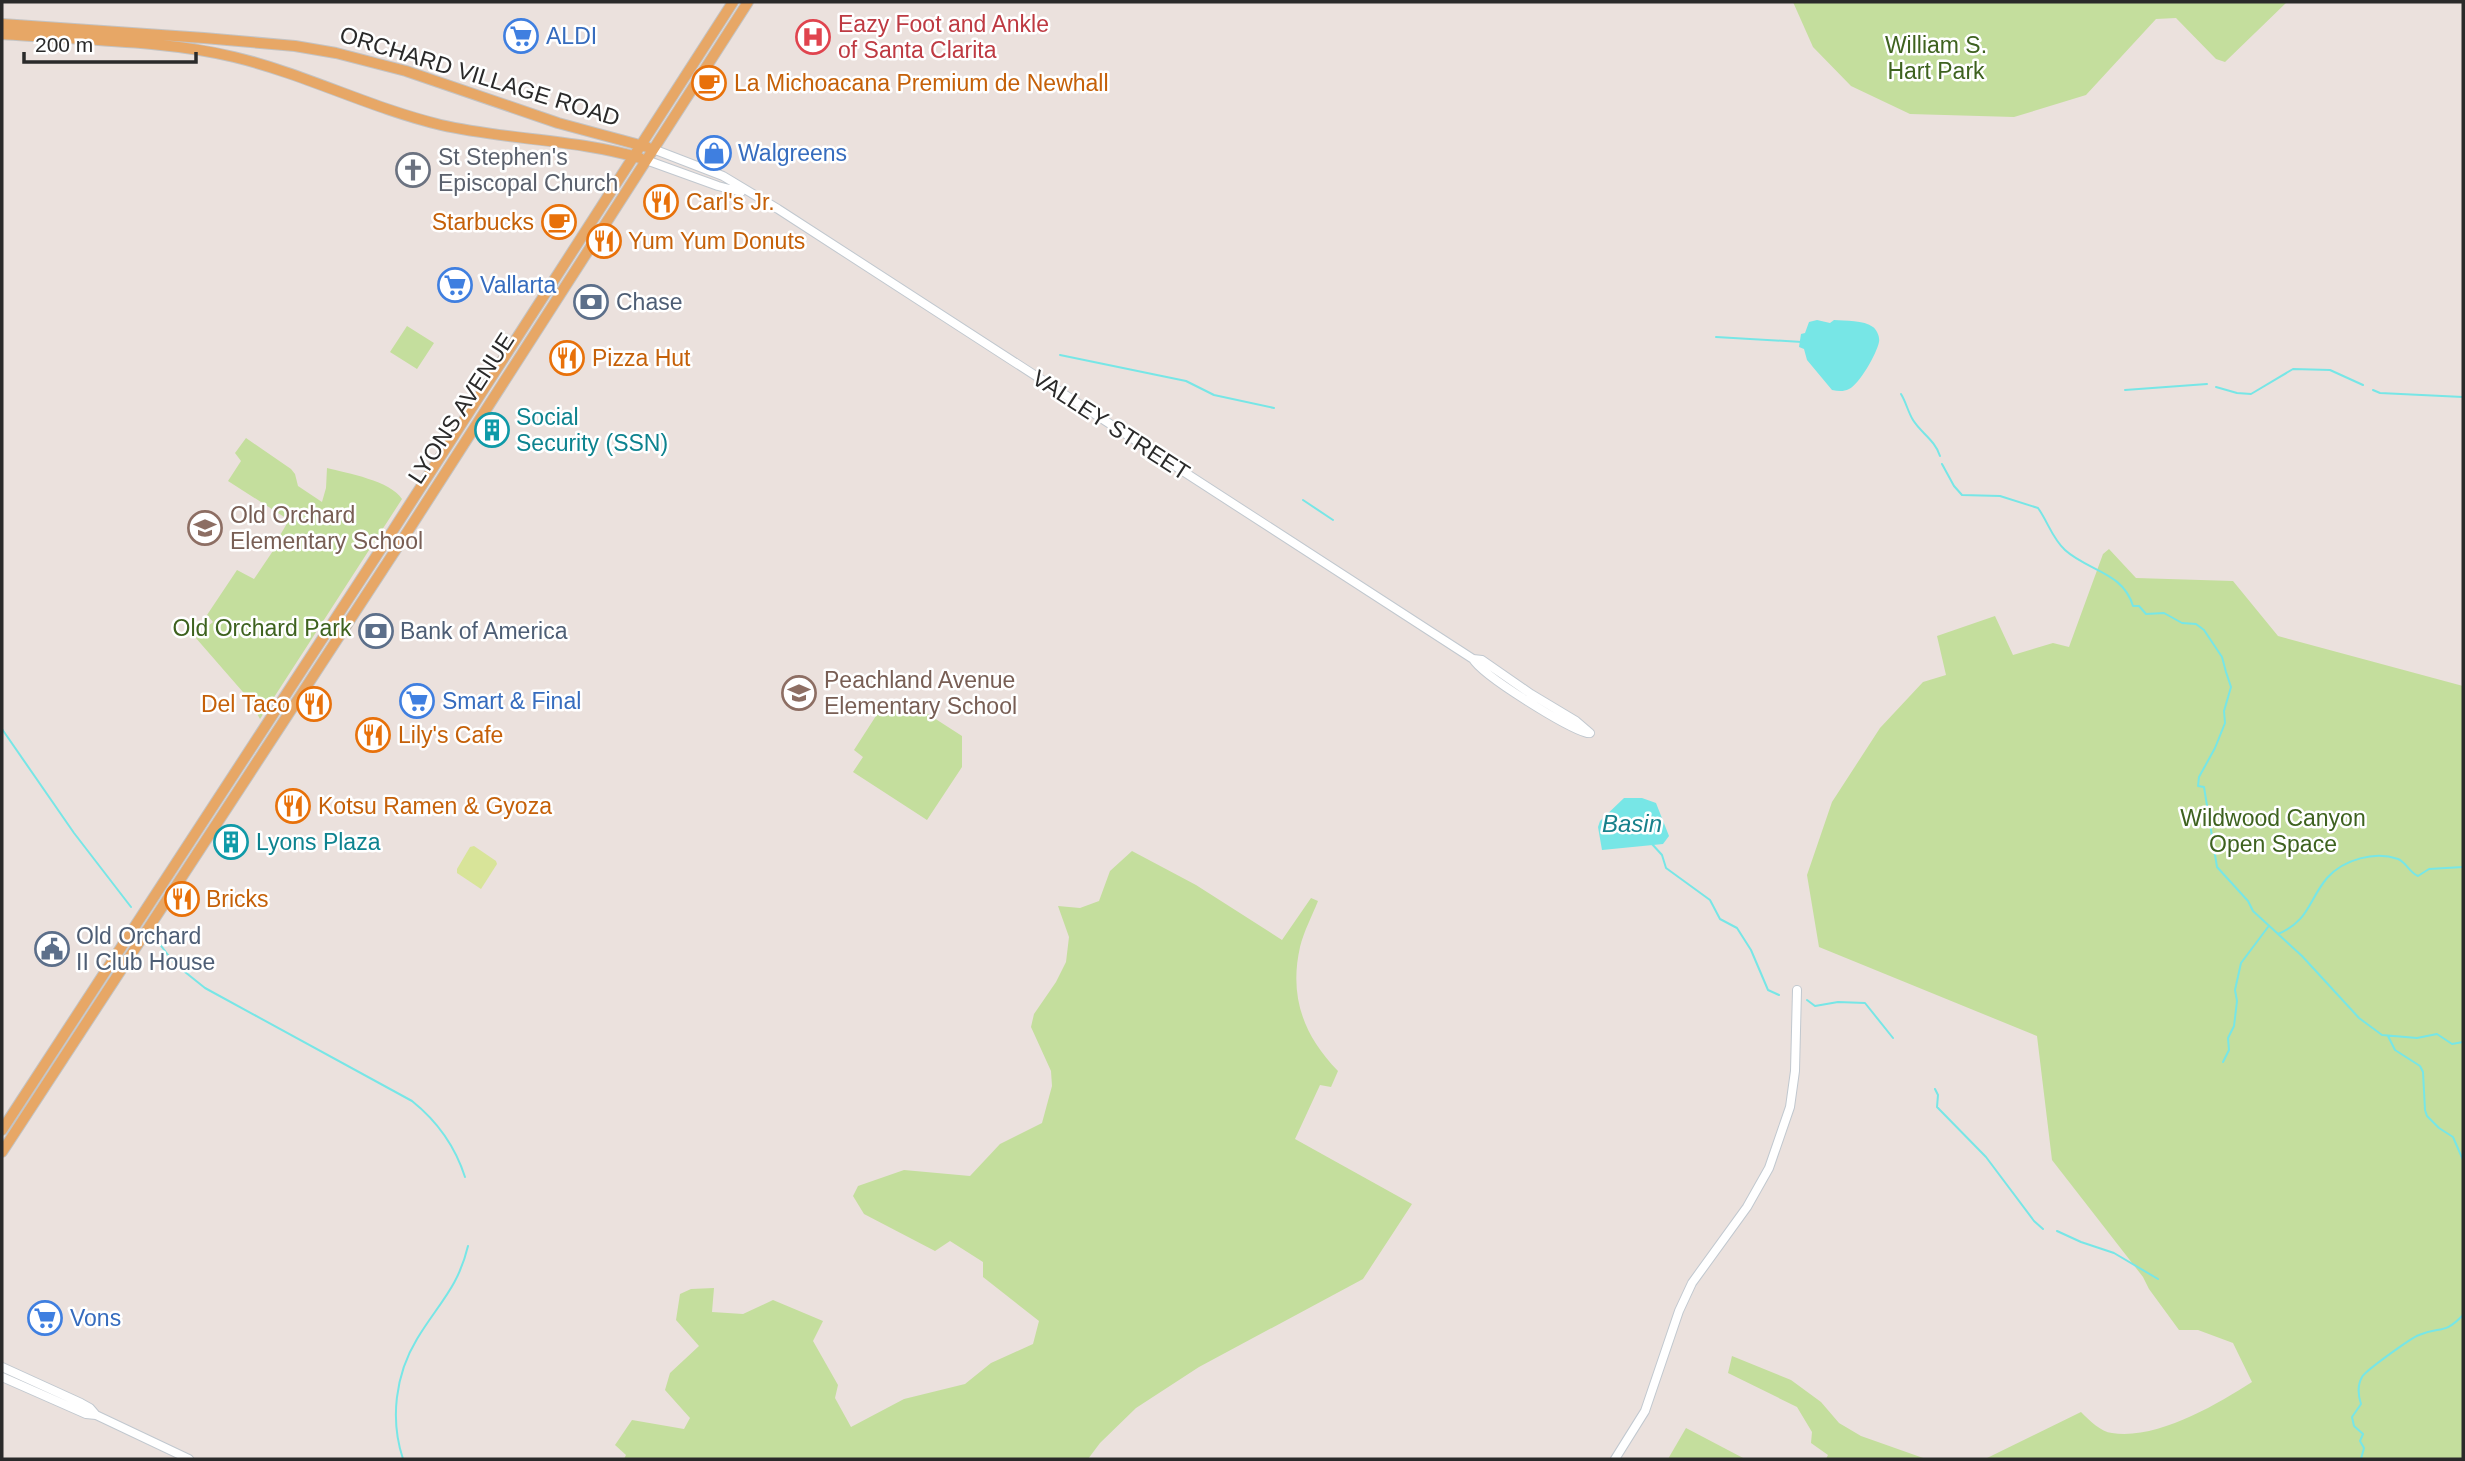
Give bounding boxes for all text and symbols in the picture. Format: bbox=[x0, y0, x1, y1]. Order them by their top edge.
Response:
place label: Eazy Foot and Ankle of Santa Clarita bbox=[838, 11, 1049, 63]
supermarket icon: ALDI bbox=[502, 17, 540, 55]
hospital icon: Eazy Foot and Ankle of Santa Clarita bbox=[794, 18, 832, 56]
scale bar bbox=[24, 21, 196, 65]
street label: ORCHARD VILLAGE ROAD bbox=[337, 21, 623, 131]
place label: ALDI bbox=[546, 23, 597, 49]
park label: William S. Hart Park bbox=[1885, 32, 1987, 84]
text: 200 m bbox=[35, 33, 93, 56]
cafe icon: La Michoacana Premium de Newhall bbox=[690, 64, 728, 102]
place label: La Michoacana Premium de Newhall bbox=[734, 70, 1109, 96]
shop icon: Walgreens bbox=[695, 134, 733, 172]
place label: Walgreens bbox=[738, 140, 847, 166]
place label: St Stephen's Episcopal Church bbox=[438, 144, 618, 196]
church icon: St Stephen's Episcopal Church bbox=[394, 151, 432, 189]
restaurant icon: Carl's Jr. bbox=[642, 183, 680, 221]
place label: Carl's Jr. bbox=[686, 189, 775, 215]
cafe icon: Starbucks bbox=[540, 203, 578, 241]
place label: Starbucks bbox=[432, 209, 534, 235]
restaurant icon: Yum Yum Donuts bbox=[585, 222, 623, 260]
place label: Yum Yum Donuts bbox=[628, 228, 805, 254]
supermarket icon: Vallarta bbox=[436, 266, 474, 304]
place label: Vallarta bbox=[480, 272, 556, 298]
bank icon: Chase bbox=[572, 283, 610, 321]
place label: Chase bbox=[616, 289, 682, 315]
street label: LYONS AVENUE bbox=[403, 328, 519, 488]
restaurant icon: Pizza Hut bbox=[548, 339, 586, 377]
place label: Pizza Hut bbox=[592, 345, 691, 371]
street label: VALLEY STREET bbox=[1028, 365, 1194, 485]
place label: Social Security (SSN) bbox=[516, 404, 668, 456]
building icon: Social Security (SSN) bbox=[473, 411, 511, 449]
place label: Old Orchard Elementary School bbox=[230, 502, 423, 554]
school or university icon: Old Orchard Elementary School bbox=[186, 509, 224, 547]
bank icon: Bank of America bbox=[357, 612, 395, 650]
park label: Old Orchard Park bbox=[173, 615, 352, 641]
place label: Bank of America bbox=[400, 618, 568, 644]
place label: Peachland Avenue Elementary School bbox=[824, 667, 1017, 719]
school or university icon: Peachland Avenue Elementary School bbox=[780, 674, 818, 712]
supermarket icon: Smart & Final bbox=[398, 682, 436, 720]
restaurant icon: Del Taco bbox=[295, 685, 333, 723]
place label: Smart & Final bbox=[442, 688, 581, 714]
place label: Del Taco bbox=[201, 691, 290, 717]
restaurant icon: Lily's Cafe bbox=[354, 716, 392, 754]
place label: Lily's Cafe bbox=[398, 722, 503, 748]
restaurant icon: Kotsu Ramen & Gyoza bbox=[274, 787, 312, 825]
place label: Kotsu Ramen & Gyoza bbox=[318, 793, 552, 819]
park label: Wildwood Canyon Open Space bbox=[2180, 805, 2366, 857]
water label: Basin bbox=[1602, 810, 1662, 837]
building icon: Lyons Plaza bbox=[212, 823, 250, 861]
place label: Lyons Plaza bbox=[256, 829, 381, 855]
restaurant icon: Bricks bbox=[163, 880, 201, 918]
place label: Bricks bbox=[206, 886, 269, 912]
place label: Old Orchard II Club House bbox=[76, 923, 215, 975]
public building icon: Old Orchard II Club House bbox=[33, 930, 71, 968]
supermarket icon: Vons bbox=[26, 1299, 64, 1337]
place label: Vons bbox=[70, 1305, 121, 1331]

